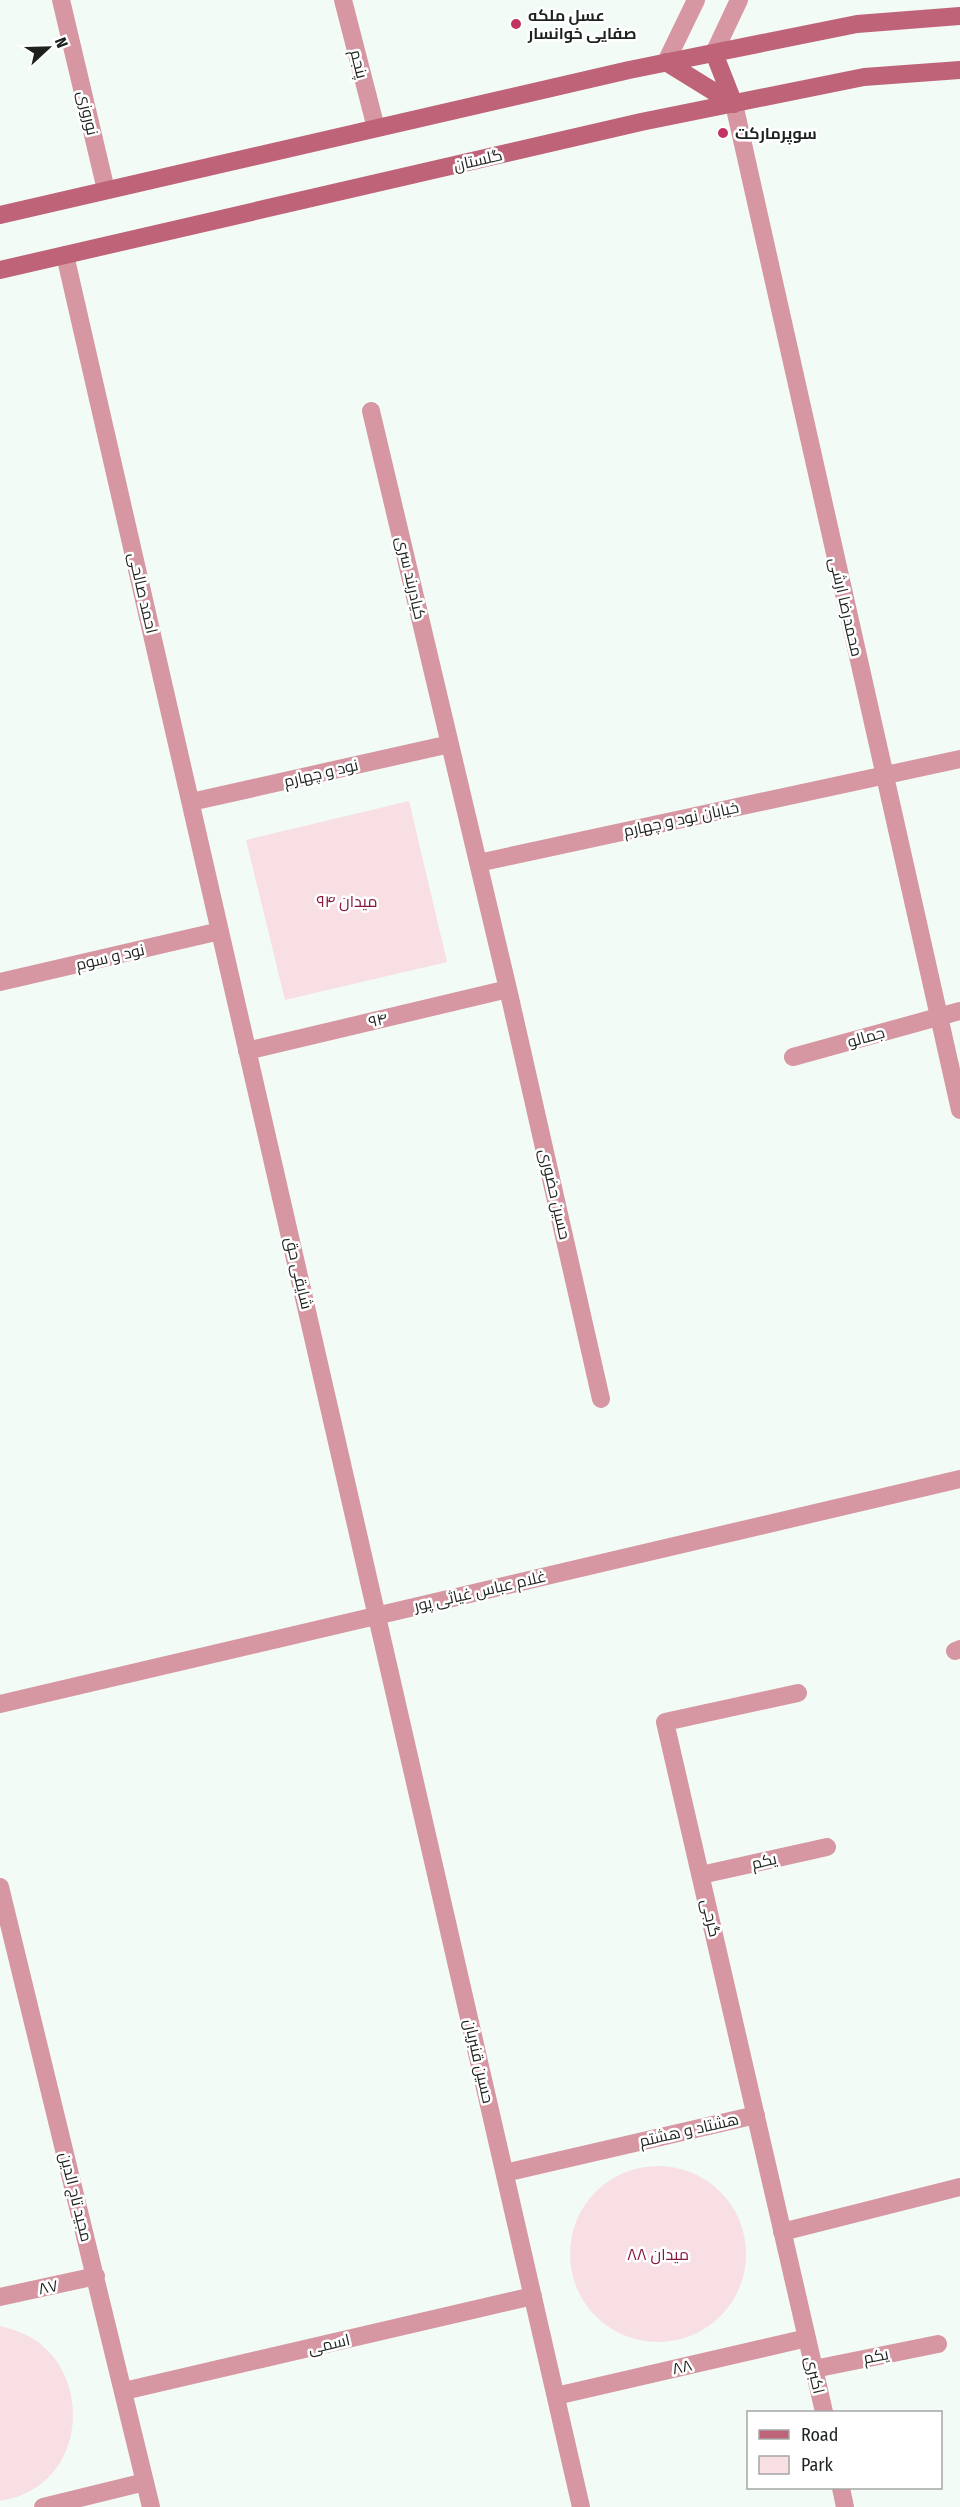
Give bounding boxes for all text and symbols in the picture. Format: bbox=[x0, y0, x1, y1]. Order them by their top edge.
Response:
place label: عسل ملکه صفایی خوانسار bbox=[527, 6, 637, 43]
marker: عسل ملکه صفایی خوانسار bbox=[509, 17, 523, 31]
north arrow bbox=[18, 18, 78, 78]
text: N bbox=[51, 35, 72, 51]
street label: پنجم bbox=[344, 48, 372, 82]
street label: نوروزی bbox=[73, 89, 102, 137]
place label: سوپرمارکت bbox=[735, 124, 817, 145]
marker: سوپرمارکت bbox=[716, 126, 730, 140]
street label: گلستان bbox=[452, 145, 505, 176]
street label: کیادربند سری bbox=[391, 535, 430, 622]
street label: احمد صالحی bbox=[124, 551, 162, 635]
street label: محمدرضا ارشی bbox=[824, 556, 867, 659]
street label: نود و چهارم bbox=[282, 755, 361, 793]
street label: خیابان نود و چهارم bbox=[622, 797, 741, 842]
park label: میدان ۹۴ bbox=[316, 892, 378, 912]
street label: نود و سوم bbox=[74, 940, 147, 976]
street label: ۹۴ bbox=[367, 1009, 389, 1031]
street label: جمالو bbox=[845, 1023, 887, 1051]
street label: حسین حضوری bbox=[534, 1147, 575, 1241]
street label: شایقی حق bbox=[280, 1235, 317, 1311]
street label: غلام عباس غیاثی ‌پور bbox=[411, 1567, 548, 1618]
street label: یکم bbox=[750, 1849, 780, 1875]
street label: گرجی bbox=[696, 1897, 725, 1939]
street label: حسین قنبریان bbox=[459, 2017, 498, 2105]
street label: هشتاد و هشتم bbox=[637, 2109, 741, 2153]
street label: مجید تاج الدین bbox=[54, 2150, 96, 2244]
park label: میدان ۸۸ bbox=[627, 2245, 689, 2265]
street label: ۸۷ bbox=[36, 2276, 60, 2298]
street label: اسمی bbox=[306, 2330, 352, 2359]
street label: یکم bbox=[862, 2344, 891, 2370]
street label: اکبری bbox=[800, 2354, 829, 2396]
street label: ۸۸ bbox=[670, 2355, 694, 2379]
legend bbox=[747, 2411, 942, 2489]
text: Road bbox=[801, 2424, 838, 2446]
text: Park bbox=[801, 2454, 834, 2476]

